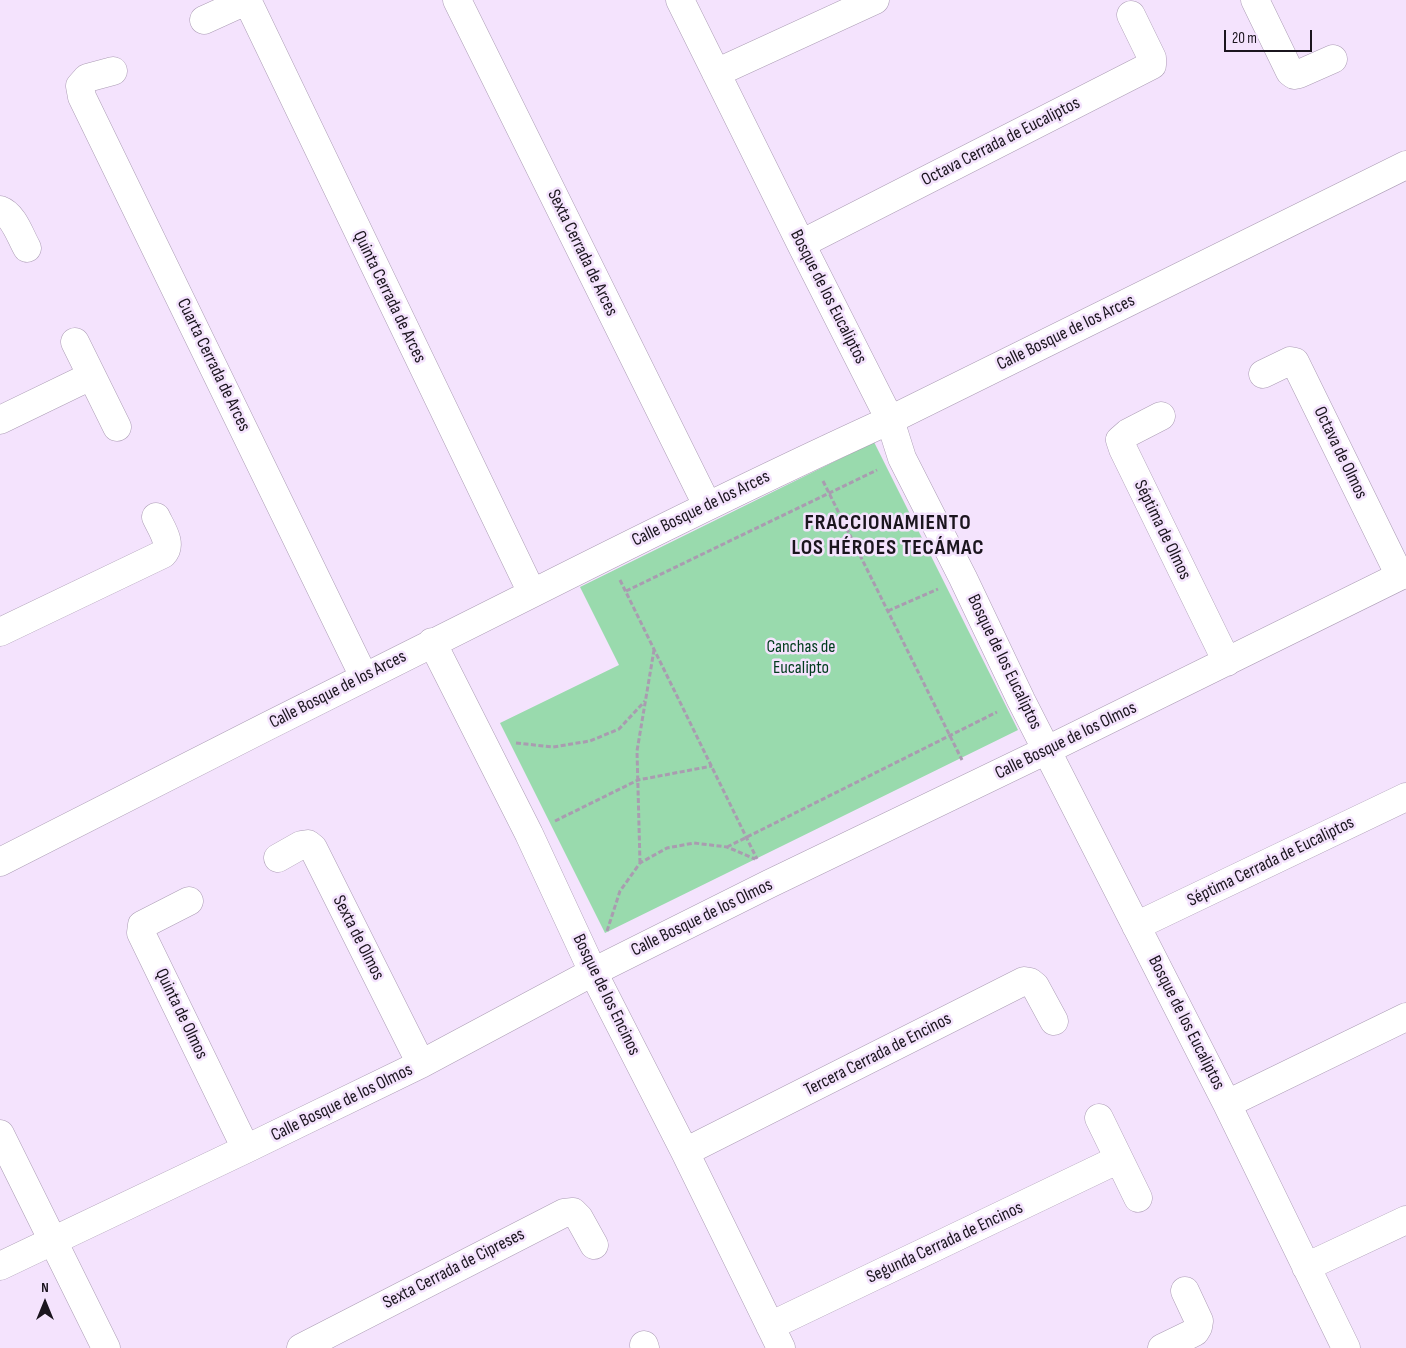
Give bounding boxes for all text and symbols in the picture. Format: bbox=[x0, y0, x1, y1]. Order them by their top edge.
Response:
scale bar bbox=[1226, 20, 1314, 52]
text: 20 m bbox=[1232, 29, 1257, 48]
street label: Octava Cerrada de Eucaliptos bbox=[918, 93, 1084, 191]
street label: Sexta Cerrada de Arces bbox=[542, 186, 622, 320]
street label: Bosque de los Eucaliptos bbox=[785, 226, 871, 368]
street label: Quinta Cerrada de Arces bbox=[348, 227, 430, 367]
street label: Calle Bosque de los Arces bbox=[994, 290, 1138, 376]
street label: Cuarta Cerrada de Arces bbox=[171, 295, 255, 435]
street label: Octava de Olmos bbox=[1308, 403, 1372, 503]
street label: Calle Bosque de los Arces bbox=[629, 466, 773, 552]
street label: Séptima de Olmos bbox=[1129, 477, 1195, 583]
district label: FRACCIONAMIENTO LOS HÉROES TECÁMAC bbox=[789, 510, 987, 562]
street label: Bosque de los Eucaliptos bbox=[962, 591, 1046, 733]
park label: Canchas de Eucalipto bbox=[767, 636, 835, 679]
street label: Calle Bosque de los Arces bbox=[266, 646, 410, 734]
street label: Calle Bosque de los Olmos bbox=[992, 697, 1140, 785]
street label: Séptima Cerrada de Eucaliptos bbox=[1184, 812, 1358, 912]
street label: Calle Bosque de los Olmos bbox=[628, 874, 776, 962]
street label: Sexta de Olmos bbox=[328, 892, 388, 984]
street label: Bosque de los Encinos bbox=[567, 931, 645, 1059]
street label: Bosque de los Eucaliptos bbox=[1143, 952, 1229, 1094]
street label: Quinta de Olmos bbox=[150, 965, 212, 1063]
street label: Tercera Cerrada de Encinos bbox=[801, 1009, 955, 1101]
street label: Calle Bosque de los Olmos bbox=[268, 1059, 416, 1147]
street label: Segunda Cerrada de Encinos bbox=[864, 1197, 1026, 1289]
street label: Sexta Cerrada de Cipreses bbox=[380, 1224, 528, 1314]
north arrow bbox=[20, 1278, 70, 1328]
text: N bbox=[41, 1279, 49, 1296]

